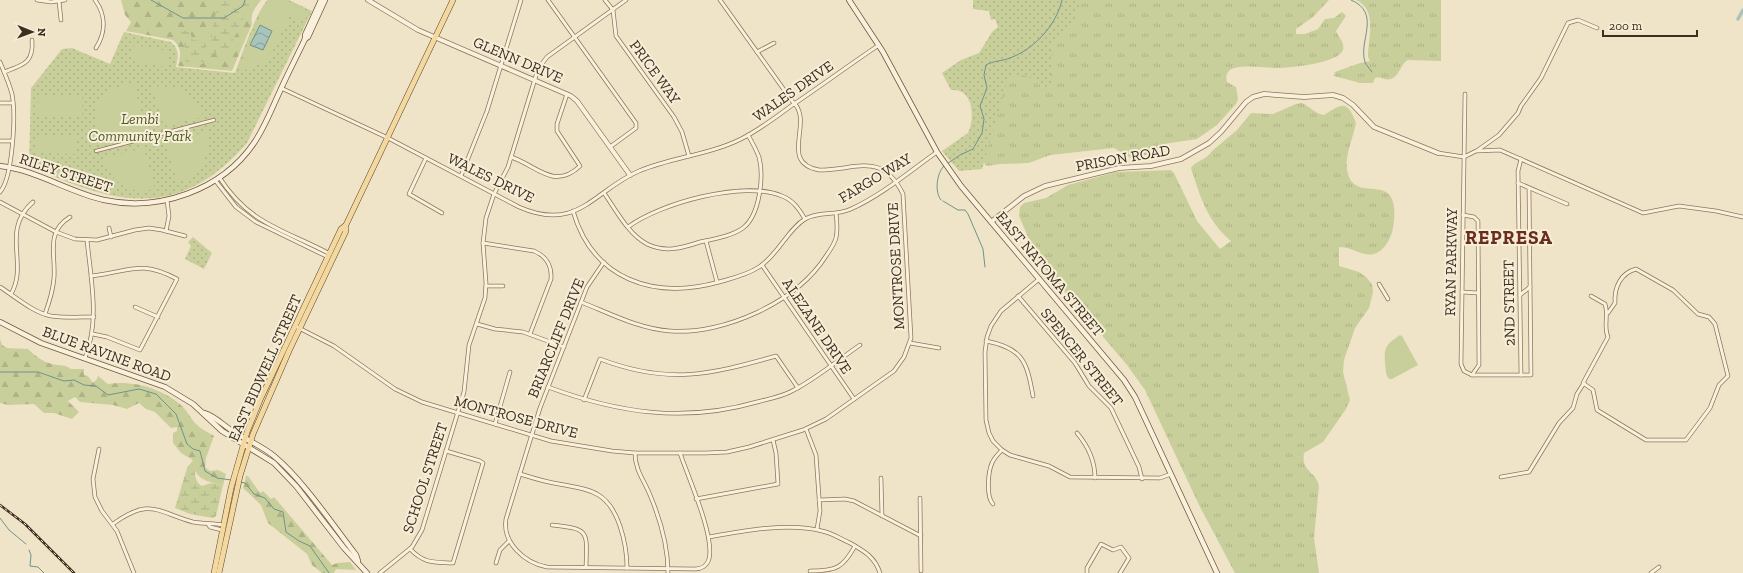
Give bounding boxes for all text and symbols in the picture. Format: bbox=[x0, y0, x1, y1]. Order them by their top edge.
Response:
north arrow bbox=[12, 12, 52, 52]
scale bar bbox=[1603, 12, 1697, 38]
text: 200 m bbox=[1609, 19, 1643, 33]
text: N bbox=[35, 28, 48, 37]
street label: GLENN DRIVE bbox=[470, 33, 566, 87]
street label: PRICE WAY bbox=[626, 36, 685, 108]
street label: WALES DRIVE bbox=[749, 56, 837, 125]
park label: Lembi Community Park bbox=[89, 110, 192, 145]
street label: PRISON ROAD bbox=[1074, 141, 1172, 175]
street label: RILEY STREET bbox=[17, 149, 115, 197]
street label: WALES DRIVE bbox=[445, 149, 537, 207]
street label: FARGO WAY bbox=[835, 149, 915, 207]
street label: MONTROSE DRIVE bbox=[884, 202, 908, 330]
street label: RYAN PARKWAY bbox=[1441, 207, 1461, 316]
street label: EAST NATOMA STREET bbox=[992, 208, 1108, 340]
district label: REPRESA bbox=[1465, 226, 1553, 249]
street label: 2ND STREET bbox=[1499, 260, 1519, 346]
street label: BRIARCLIFF DRIVE bbox=[524, 275, 588, 401]
street label: ALEZANE DRIVE bbox=[778, 275, 856, 377]
street label: EAST BIDWELL STREET bbox=[224, 292, 306, 444]
street label: SPENCER STREET bbox=[1037, 304, 1127, 410]
street label: BLUE RAVINE ROAD bbox=[40, 322, 174, 386]
street label: MONTROSE DRIVE bbox=[452, 392, 580, 442]
street label: SCHOOL STREET bbox=[399, 420, 451, 536]

